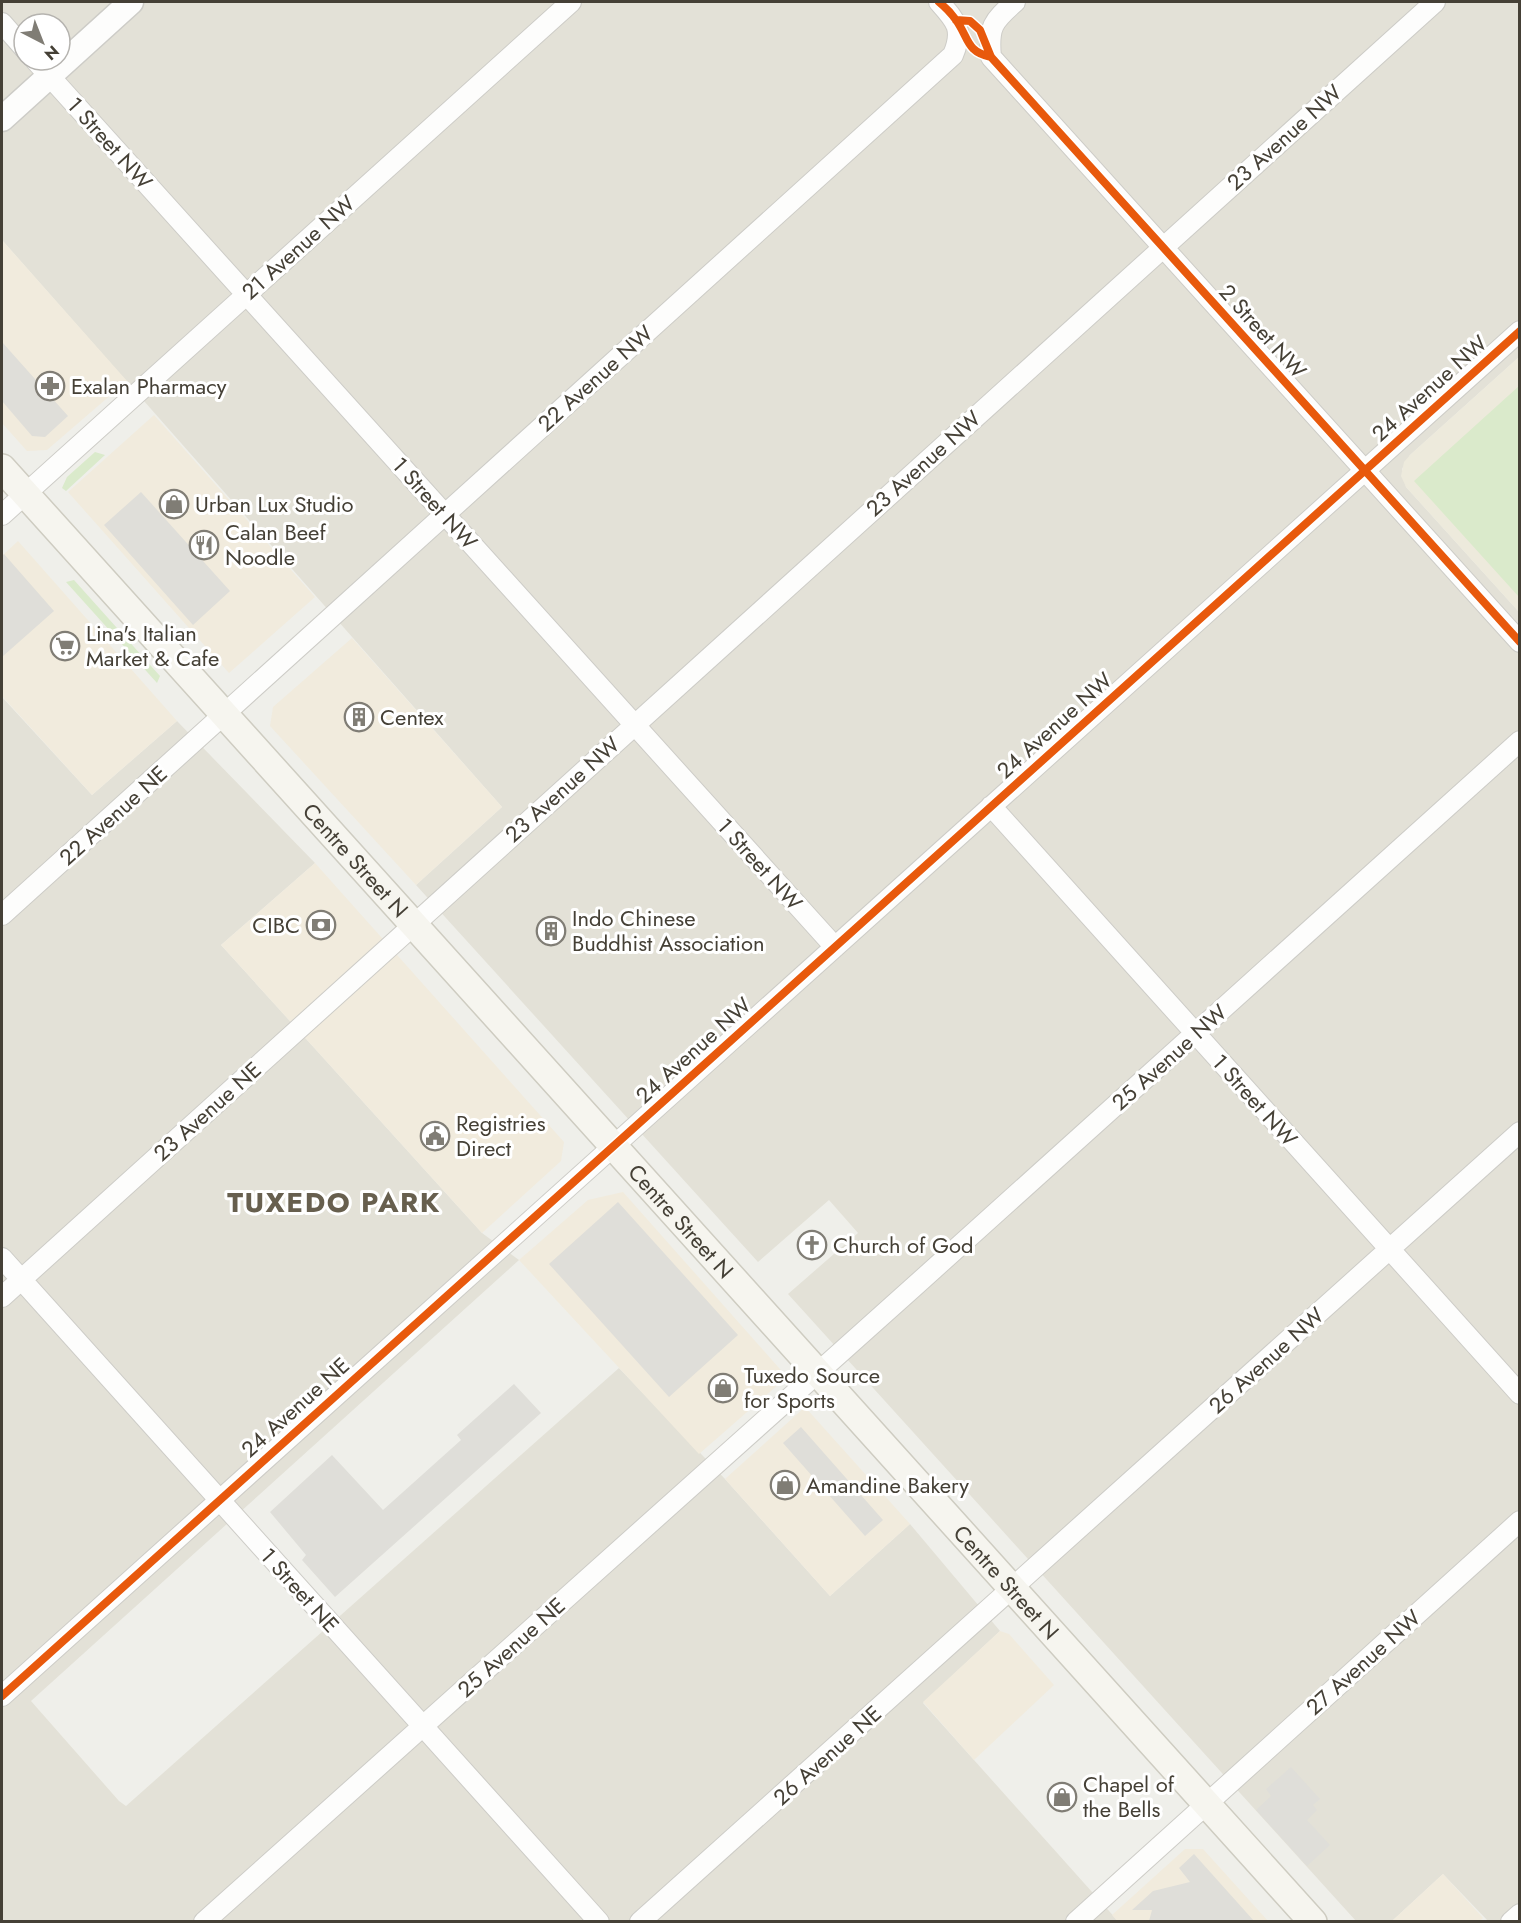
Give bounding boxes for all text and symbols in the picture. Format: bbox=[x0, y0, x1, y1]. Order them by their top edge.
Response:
north arrow bbox=[12, 12, 72, 72]
text: N bbox=[39, 40, 64, 66]
street label: 23 Avenue NW bbox=[1219, 76, 1349, 197]
street label: 1 Street NW bbox=[60, 90, 160, 196]
street label: 21 Avenue NW bbox=[234, 187, 362, 307]
street label: 2 Street NW bbox=[1212, 277, 1314, 385]
street label: 22 Avenue NW bbox=[530, 317, 660, 439]
street label: 24 Avenue NW bbox=[1364, 327, 1494, 449]
pharmacy icon: Exalan Pharmacy bbox=[34, 370, 66, 402]
place label: Exalan Pharmacy bbox=[71, 370, 227, 402]
street label: 23 Avenue NW bbox=[858, 402, 988, 523]
street label: 1 Street NW bbox=[385, 450, 485, 556]
shop icon: Urban Lux Studio bbox=[158, 488, 190, 520]
place label: Urban Lux Studio bbox=[195, 488, 354, 520]
place label: Calan Beef Noodle bbox=[225, 516, 326, 573]
restaurant icon: Calan Beef Noodle bbox=[188, 529, 220, 561]
place label: Lina's Italian Market & Cafe bbox=[86, 617, 219, 674]
supermarket icon: Lina's Italian Market & Cafe bbox=[49, 630, 81, 662]
street label: 24 Avenue NW bbox=[989, 664, 1119, 786]
building icon: Centex bbox=[343, 701, 375, 733]
place label: Centex bbox=[380, 701, 444, 733]
street label: 23 Avenue NW bbox=[497, 728, 627, 849]
street label: 22 Avenue NE bbox=[52, 758, 174, 872]
street label: Centre Street N bbox=[295, 796, 416, 925]
street label: 1 Street NW bbox=[710, 811, 810, 917]
place label: Indo Chinese Buddhist Association bbox=[572, 902, 765, 959]
place label: CIBC bbox=[252, 909, 300, 941]
bank icon: CIBC bbox=[305, 909, 337, 941]
building icon: Indo Chinese Buddhist Association bbox=[535, 915, 567, 947]
street label: 24 Avenue NW bbox=[628, 989, 758, 1111]
street label: 25 Avenue NW bbox=[1104, 996, 1234, 1118]
street label: 1 Street NW bbox=[1205, 1047, 1305, 1153]
street label: 23 Avenue NE bbox=[146, 1054, 268, 1168]
place label: Registries Direct bbox=[456, 1107, 546, 1164]
public building icon: Registries Direct bbox=[419, 1120, 451, 1152]
street label: Centre Street N bbox=[621, 1157, 741, 1286]
district label: TUXEDO PARK bbox=[227, 1182, 441, 1223]
church icon: Church of God bbox=[796, 1229, 828, 1261]
place label: Church of God bbox=[833, 1229, 974, 1261]
street label: 26 Avenue NW bbox=[1201, 1299, 1331, 1421]
street label: 24 Avenue NE bbox=[234, 1350, 356, 1464]
place label: Tuxedo Source for Sports bbox=[744, 1359, 880, 1416]
shop icon: Tuxedo Source for Sports bbox=[707, 1372, 739, 1404]
shop icon: Amandine Bakery bbox=[769, 1469, 801, 1501]
place label: Amandine Bakery bbox=[806, 1469, 969, 1501]
street label: Centre Street N bbox=[946, 1518, 1067, 1646]
street label: 1 Street NE bbox=[253, 1540, 347, 1640]
street label: 25 Avenue NE bbox=[450, 1590, 572, 1704]
street label: 27 Avenue NW bbox=[1299, 1602, 1428, 1722]
street label: 26 Avenue NE bbox=[766, 1698, 888, 1812]
place label: Chapel of the Bells bbox=[1083, 1768, 1175, 1825]
shop icon: Chapel of the Bells bbox=[1046, 1781, 1078, 1813]

